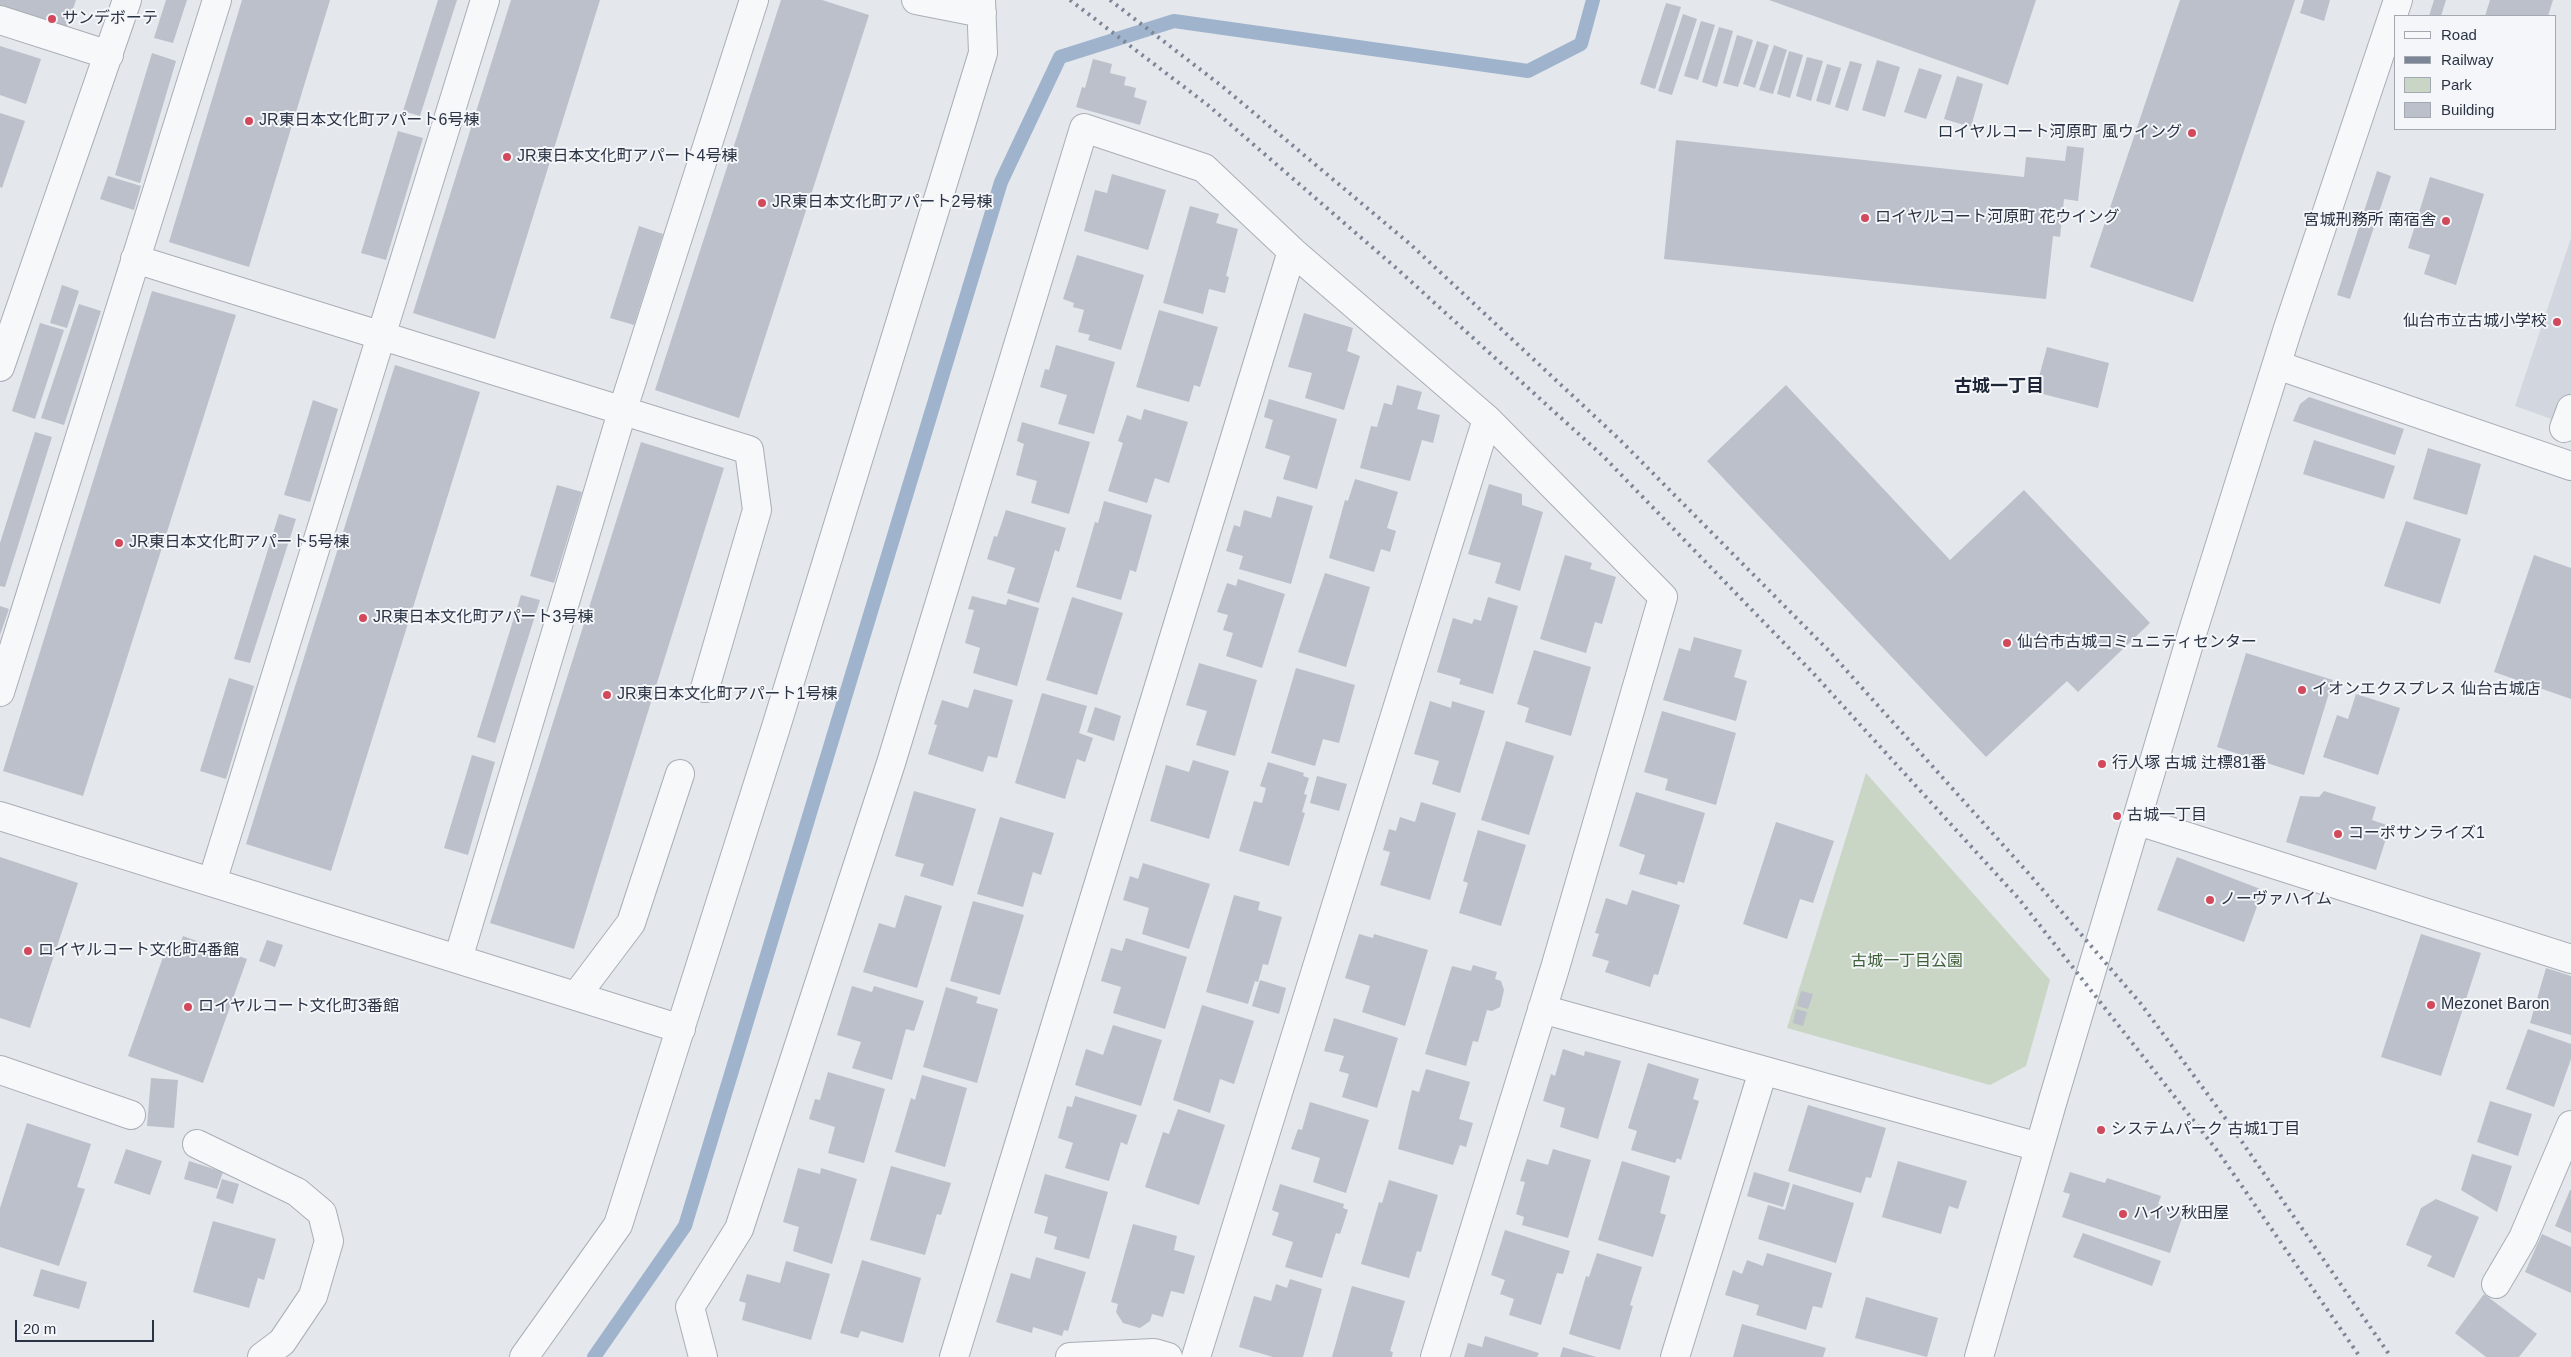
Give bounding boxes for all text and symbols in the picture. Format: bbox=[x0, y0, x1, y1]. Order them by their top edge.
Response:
place label: サンデボーテ bbox=[62, 9, 158, 29]
marker: サンデボーテ bbox=[46, 13, 58, 25]
legend bbox=[2394, 15, 2556, 130]
text: Road bbox=[2441, 26, 2477, 43]
text: Railway bbox=[2441, 51, 2494, 68]
text: Park bbox=[2441, 76, 2472, 93]
text: Building bbox=[2441, 101, 2494, 118]
place label: JR東日本文化町アパート6号棟 bbox=[259, 111, 479, 131]
marker: JR東日本文化町アパート6号棟 bbox=[243, 115, 255, 127]
place label: ロイヤルコート河原町 風ウイング bbox=[1938, 123, 2182, 143]
marker: ロイヤルコート河原町 風ウイング bbox=[2186, 127, 2198, 139]
place label: JR東日本文化町アパート4号棟 bbox=[517, 147, 737, 167]
marker: JR東日本文化町アパート4号棟 bbox=[501, 151, 513, 163]
place label: JR東日本文化町アパート2号棟 bbox=[772, 193, 992, 213]
marker: JR東日本文化町アパート2号棟 bbox=[756, 197, 768, 209]
place label: ロイヤルコート河原町 花ウイング bbox=[1875, 208, 2119, 228]
place label: 宮城刑務所 南宿舎 bbox=[2304, 211, 2436, 231]
marker: ロイヤルコート河原町 花ウイング bbox=[1859, 212, 1871, 224]
marker: 宮城刑務所 南宿舎 bbox=[2440, 215, 2452, 227]
place label: 仙台市立古城小学校 bbox=[2403, 312, 2547, 332]
marker: 仙台市立古城小学校 bbox=[2551, 316, 2563, 328]
district label: 古城一丁目 bbox=[1954, 376, 2044, 398]
place label: JR東日本文化町アパート5号棟 bbox=[129, 533, 349, 553]
marker: JR東日本文化町アパート5号棟 bbox=[113, 537, 125, 549]
place label: JR東日本文化町アパート3号棟 bbox=[373, 608, 593, 628]
marker: JR東日本文化町アパート3号棟 bbox=[357, 612, 369, 624]
place label: 仙台市古城コミュニティセンター bbox=[2017, 633, 2257, 653]
marker: 仙台市古城コミュニティセンター bbox=[2001, 637, 2013, 649]
place label: イオンエクスプレス 仙台古城店 bbox=[2312, 680, 2540, 700]
marker: イオンエクスプレス 仙台古城店 bbox=[2296, 684, 2308, 696]
place label: JR東日本文化町アパート1号棟 bbox=[617, 685, 837, 705]
marker: JR東日本文化町アパート1号棟 bbox=[601, 689, 613, 701]
place label: 行人塚 古城 辻標81番 bbox=[2112, 754, 2267, 774]
marker: 行人塚 古城 辻標81番 bbox=[2096, 758, 2108, 770]
place label: 古城一丁目 bbox=[2127, 806, 2207, 826]
marker: 古城一丁目 bbox=[2111, 810, 2123, 822]
place label: コーポサンライズ1 bbox=[2348, 824, 2485, 844]
marker: コーポサンライズ1 bbox=[2332, 828, 2344, 840]
place label: ノーヴァハイム bbox=[2220, 890, 2332, 910]
marker: ノーヴァハイム bbox=[2204, 894, 2216, 906]
place label: ロイヤルコート文化町4番館 bbox=[38, 941, 239, 961]
marker: ロイヤルコート文化町4番館 bbox=[22, 945, 34, 957]
park label: 古城一丁目公園 bbox=[1851, 952, 1963, 972]
place label: Mezonet Baron bbox=[2441, 995, 2550, 1015]
place label: ロイヤルコート文化町3番館 bbox=[198, 997, 399, 1017]
marker: Mezonet Baron bbox=[2425, 999, 2437, 1011]
marker: ロイヤルコート文化町3番館 bbox=[182, 1001, 194, 1013]
place label: システムパーク 古城1丁目 bbox=[2111, 1120, 2300, 1140]
marker: システムパーク 古城1丁目 bbox=[2095, 1124, 2107, 1136]
place label: ハイツ秋田屋 bbox=[2133, 1204, 2229, 1224]
marker: ハイツ秋田屋 bbox=[2117, 1208, 2129, 1220]
scale bar bbox=[18, 1310, 156, 1342]
text: 20 m bbox=[23, 1320, 56, 1337]

